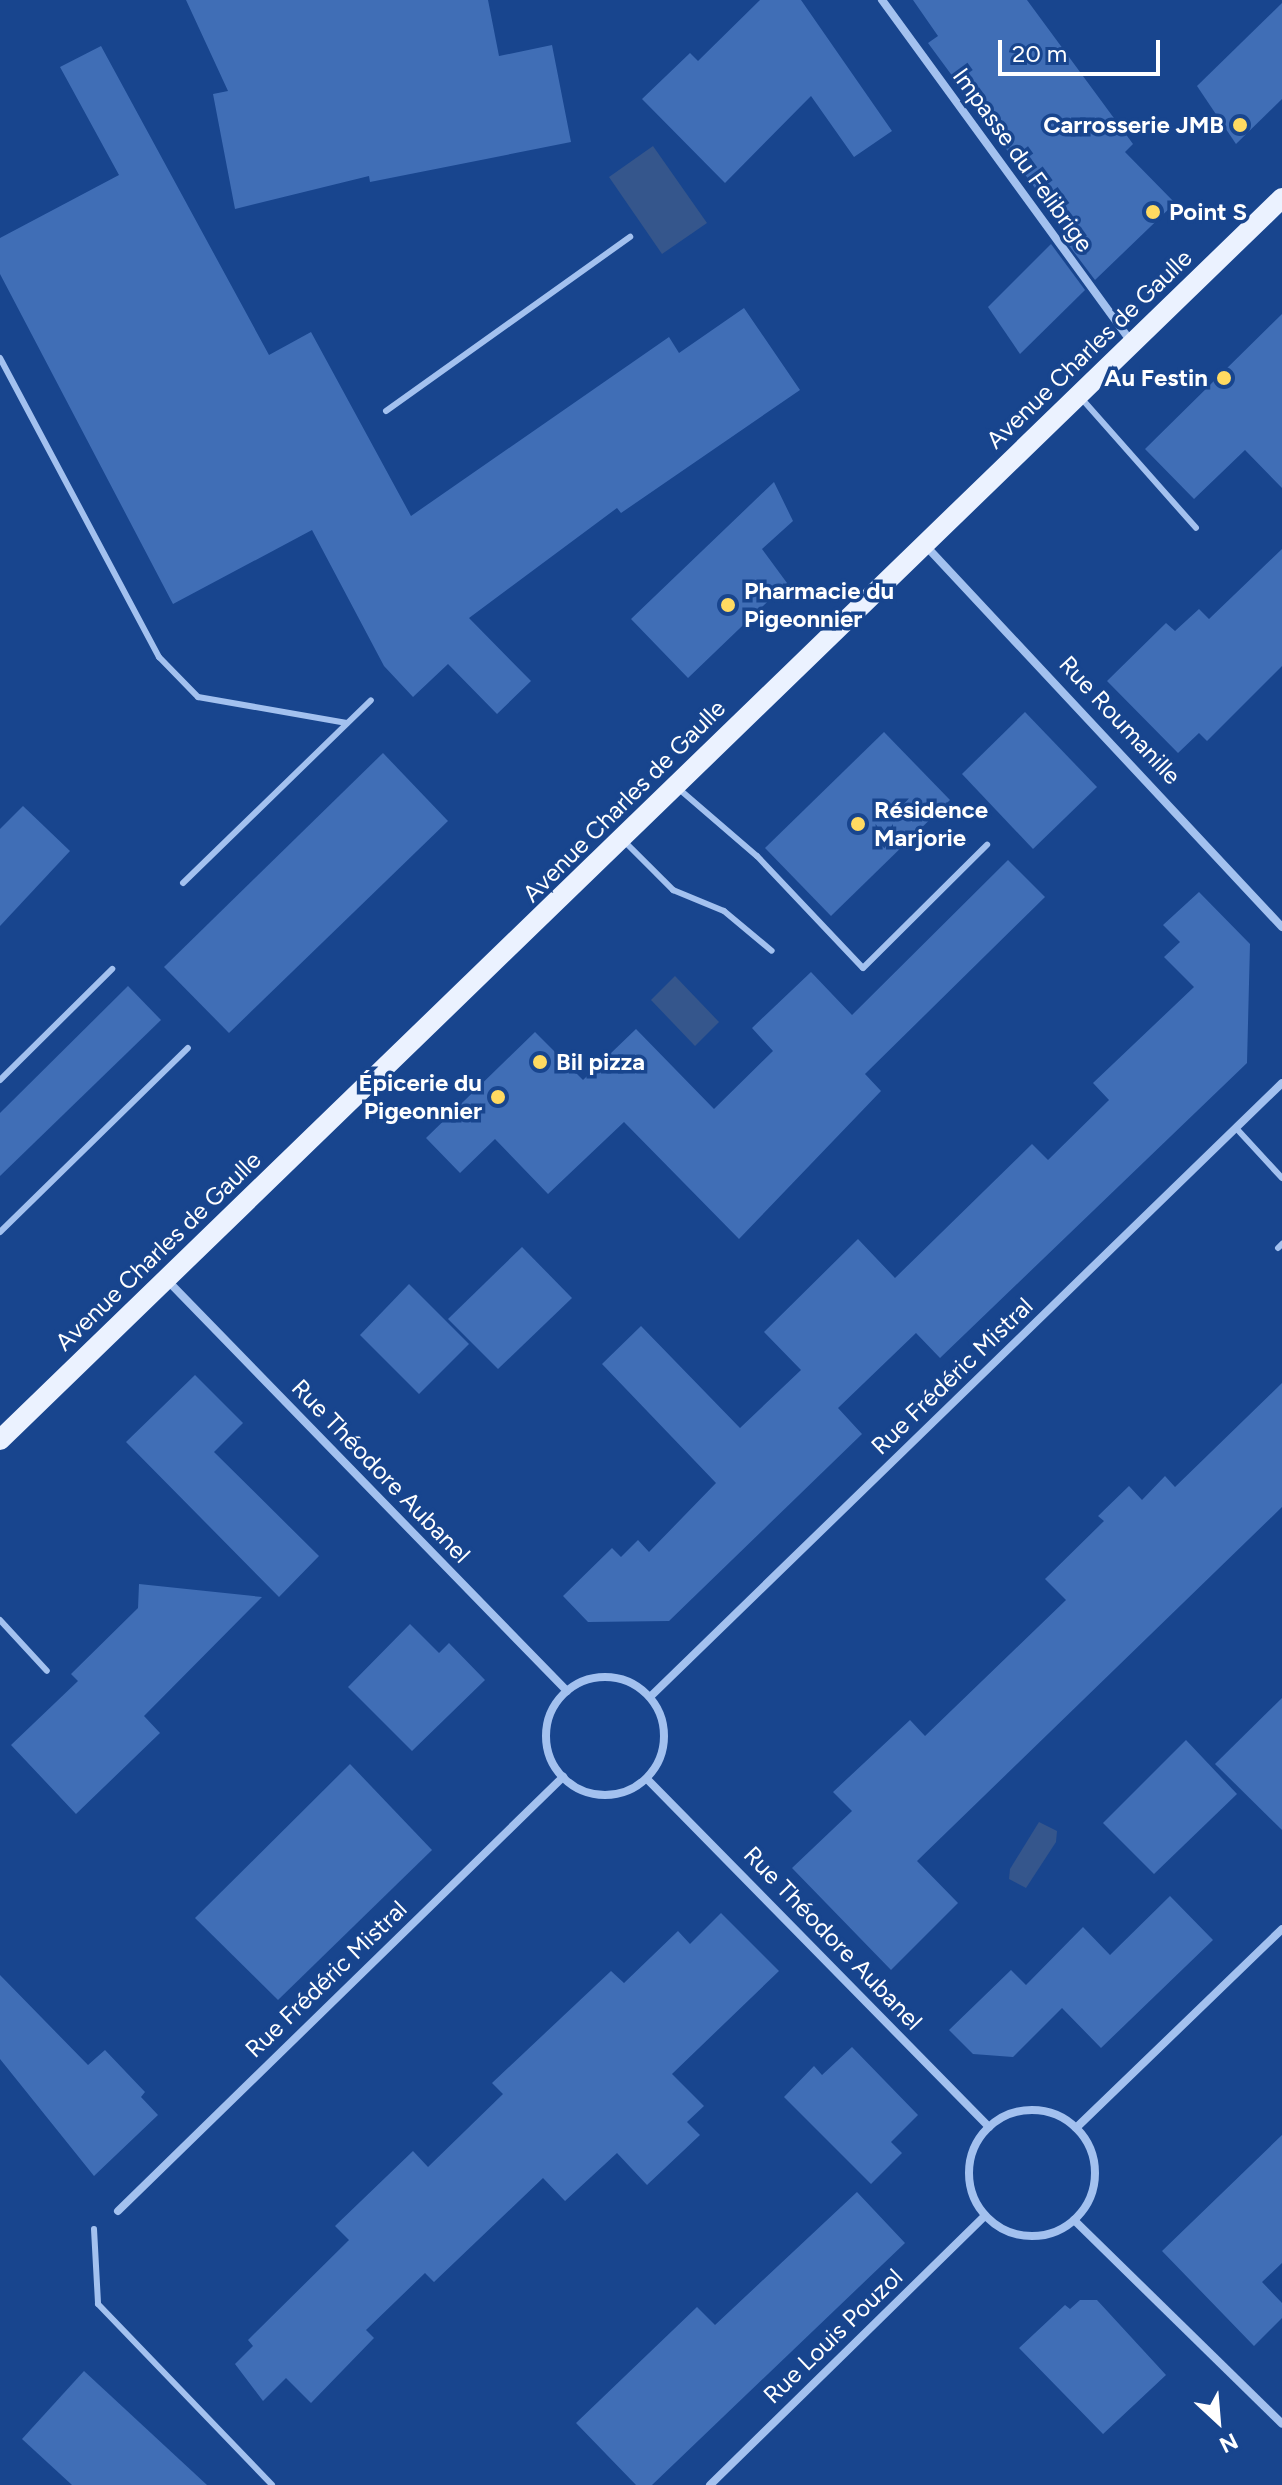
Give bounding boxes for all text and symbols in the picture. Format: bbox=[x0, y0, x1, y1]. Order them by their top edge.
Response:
scale bar bbox=[1002, 24, 1164, 74]
text: 20 m bbox=[1012, 39, 1067, 68]
street label: Impasse du Felibrige bbox=[947, 63, 1099, 257]
place label: Carrosserie JMB bbox=[1043, 111, 1224, 139]
marker: Carrosserie JMB bbox=[1231, 116, 1249, 134]
place label: Point S bbox=[1169, 198, 1247, 226]
marker: Point S bbox=[1144, 203, 1162, 221]
street label: Avenue Charles de Gaulle bbox=[980, 243, 1198, 455]
place label: Au Festin bbox=[1104, 364, 1208, 392]
marker: Au Festin bbox=[1215, 369, 1233, 387]
place label: Pharmacie du Pigeonnier bbox=[744, 577, 894, 633]
marker: Pharmacie du Pigeonnier bbox=[719, 596, 737, 614]
street label: Rue Roumanille bbox=[1053, 650, 1187, 790]
street label: Avenue Charles de Gaulle bbox=[517, 694, 731, 908]
place label: Résidence Marjorie bbox=[874, 796, 988, 852]
marker: Résidence Marjorie bbox=[849, 815, 867, 833]
place label: Bil pizza bbox=[556, 1048, 645, 1076]
marker: Bil pizza bbox=[531, 1053, 549, 1071]
place label: Épicerie du Pigeonnier bbox=[358, 1069, 482, 1125]
marker: Épicerie du Pigeonnier bbox=[489, 1088, 507, 1106]
street label: Avenue Charles de Gaulle bbox=[49, 1145, 267, 1357]
street label: Rue Frédéric Mistral bbox=[865, 1292, 1039, 1460]
street label: Rue Théodore Aubanel bbox=[286, 1373, 476, 1569]
street label: Rue Théodore Aubanel bbox=[738, 1840, 928, 2036]
street label: Rue Frédéric Mistral bbox=[239, 1895, 413, 2063]
street label: Rue Louis Pouzol bbox=[758, 2262, 908, 2410]
north arrow bbox=[1178, 2381, 1258, 2461]
text: N bbox=[1215, 2427, 1242, 2459]

